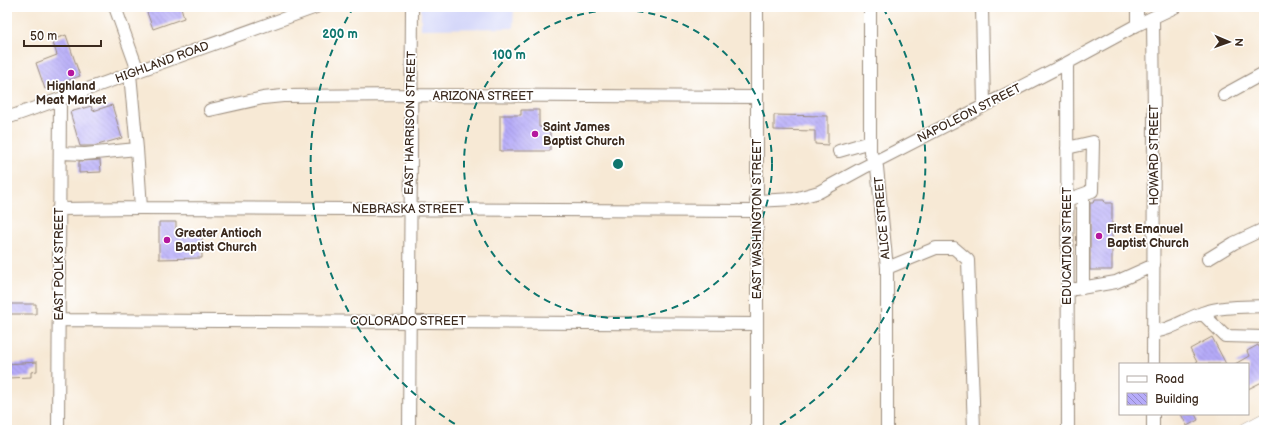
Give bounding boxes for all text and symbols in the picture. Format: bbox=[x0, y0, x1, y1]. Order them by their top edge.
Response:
scale bar bbox=[24, 22, 101, 48]
north arrow bbox=[1209, 22, 1249, 62]
text: 200 m bbox=[322, 27, 358, 42]
text: 50 m bbox=[30, 29, 57, 44]
street label: HIGHLAND ROAD bbox=[113, 38, 211, 86]
text: N bbox=[1232, 38, 1245, 47]
text: 100 m bbox=[492, 48, 526, 63]
street label: EAST HARRISON STREET bbox=[402, 50, 419, 195]
marker: Highland Meat Market bbox=[66, 68, 76, 78]
place label: Highland Meat Market bbox=[36, 79, 106, 108]
street label: NAPOLEON STREET bbox=[915, 80, 1024, 146]
street label: ARIZONA STREET bbox=[433, 89, 534, 104]
street label: HOWARD STREET bbox=[1147, 104, 1162, 206]
place label: Saint James Baptist Church bbox=[543, 120, 625, 149]
marker: Saint James Baptist Church bbox=[530, 129, 540, 139]
street label: EAST WASHINGTON STREET bbox=[750, 138, 765, 299]
centre of rings bbox=[611, 157, 625, 171]
street label: ALICE STREET bbox=[871, 175, 894, 260]
street label: EDUCATION STREET bbox=[1060, 186, 1075, 305]
street label: NEBRASKA STREET bbox=[352, 202, 465, 217]
street label: EAST POLK STREET bbox=[52, 207, 67, 320]
place label: First Emanuel Baptist Church bbox=[1107, 222, 1189, 251]
place label: Greater Antioch Baptist Church bbox=[175, 226, 262, 255]
marker: First Emanuel Baptist Church bbox=[1094, 231, 1104, 241]
marker: Greater Antioch Baptist Church bbox=[162, 235, 172, 245]
street label: COLORADO STREET bbox=[350, 314, 467, 329]
legend bbox=[1119, 363, 1249, 415]
text: Road bbox=[1155, 372, 1184, 387]
text: Building bbox=[1155, 392, 1199, 407]

